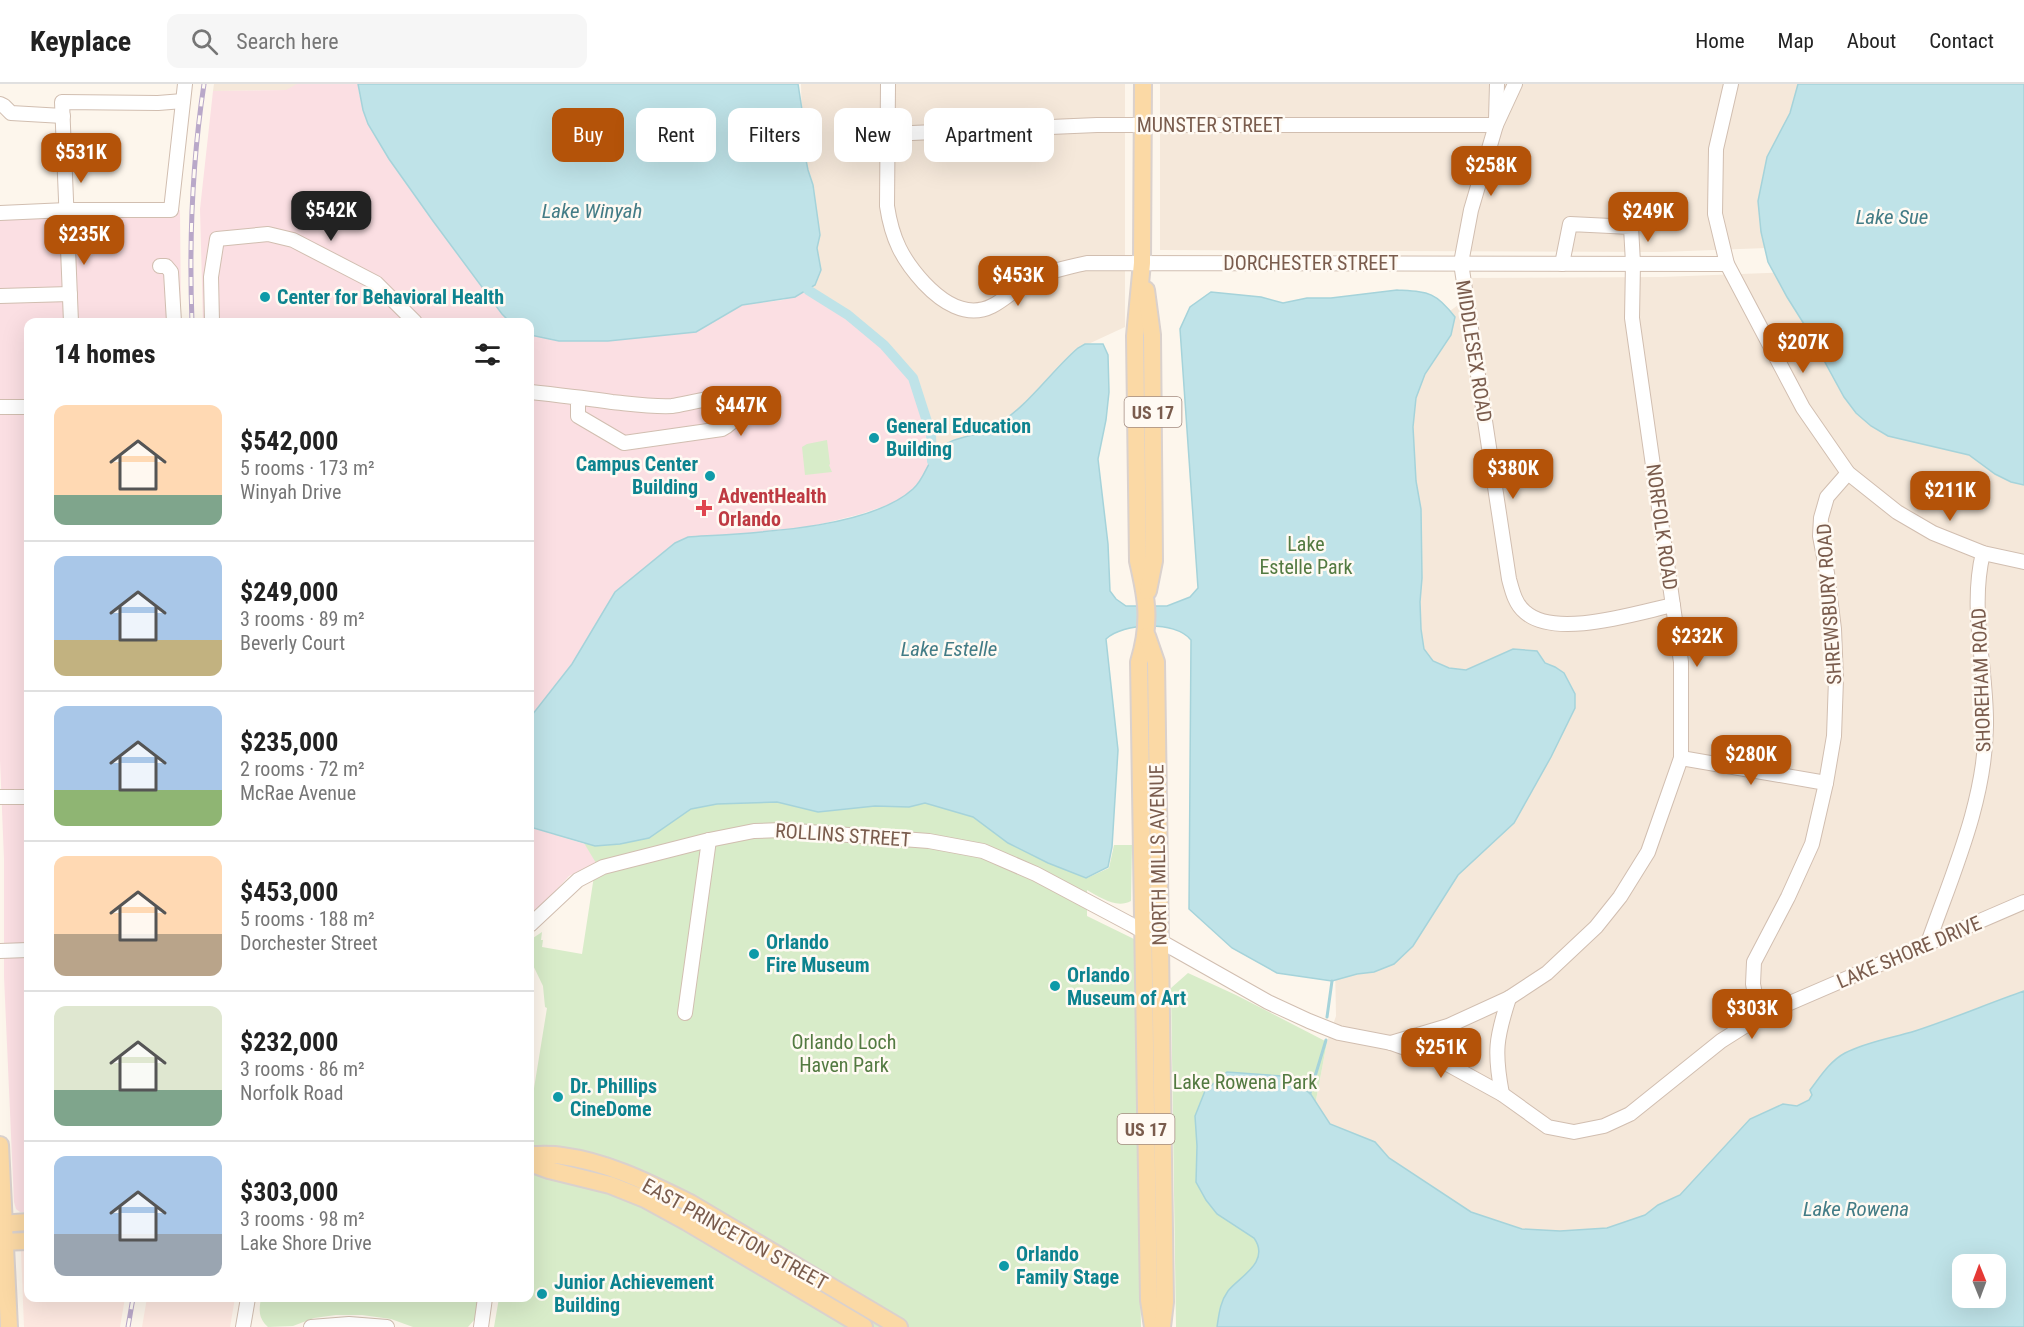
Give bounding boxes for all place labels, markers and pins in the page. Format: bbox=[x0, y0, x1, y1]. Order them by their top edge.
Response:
pin: $531K bbox=[39, 133, 123, 184]
pin: $258K bbox=[1449, 146, 1533, 197]
pin: $542K bbox=[289, 191, 373, 242]
pin: $249K bbox=[1606, 192, 1690, 243]
pin: $235K bbox=[42, 215, 126, 266]
pin: $453K bbox=[976, 256, 1060, 307]
place label: Center for Behavioral Health bbox=[277, 285, 504, 309]
marker: Center for Behavioral Health bbox=[258, 290, 272, 304]
pin: $207K bbox=[1761, 323, 1845, 374]
pin: $447K bbox=[699, 386, 783, 437]
place label: General Education Building bbox=[886, 414, 1031, 461]
marker: General Education Building bbox=[867, 431, 881, 445]
pin: $380K bbox=[1471, 449, 1555, 500]
place label: Campus Center Building bbox=[576, 452, 698, 499]
marker: Campus Center Building bbox=[703, 469, 717, 483]
pin: $211K bbox=[1908, 471, 1992, 522]
place label: AdventHealth Orlando bbox=[718, 484, 827, 531]
marker: AdventHealth Orlando bbox=[695, 499, 713, 517]
pin: $232K bbox=[1655, 617, 1739, 668]
pin: $280K bbox=[1709, 735, 1793, 786]
place label: Orlando Fire Museum bbox=[766, 930, 870, 977]
marker: Orlando Fire Museum bbox=[747, 947, 761, 961]
place label: Orlando Museum of Art bbox=[1067, 963, 1186, 1010]
marker: Orlando Museum of Art bbox=[1048, 979, 1062, 993]
pin: $303K bbox=[1710, 989, 1794, 1040]
pin: $251K bbox=[1399, 1028, 1483, 1079]
place label: Dr. Phillips CineDome bbox=[570, 1074, 657, 1121]
marker: Dr. Phillips CineDome bbox=[551, 1090, 565, 1104]
place label: Orlando Family Stage bbox=[1016, 1242, 1119, 1289]
marker: Orlando Family Stage bbox=[997, 1259, 1011, 1273]
place label: Junior Achievement Building bbox=[554, 1270, 714, 1317]
marker: Junior Achievement Building bbox=[535, 1287, 549, 1301]

